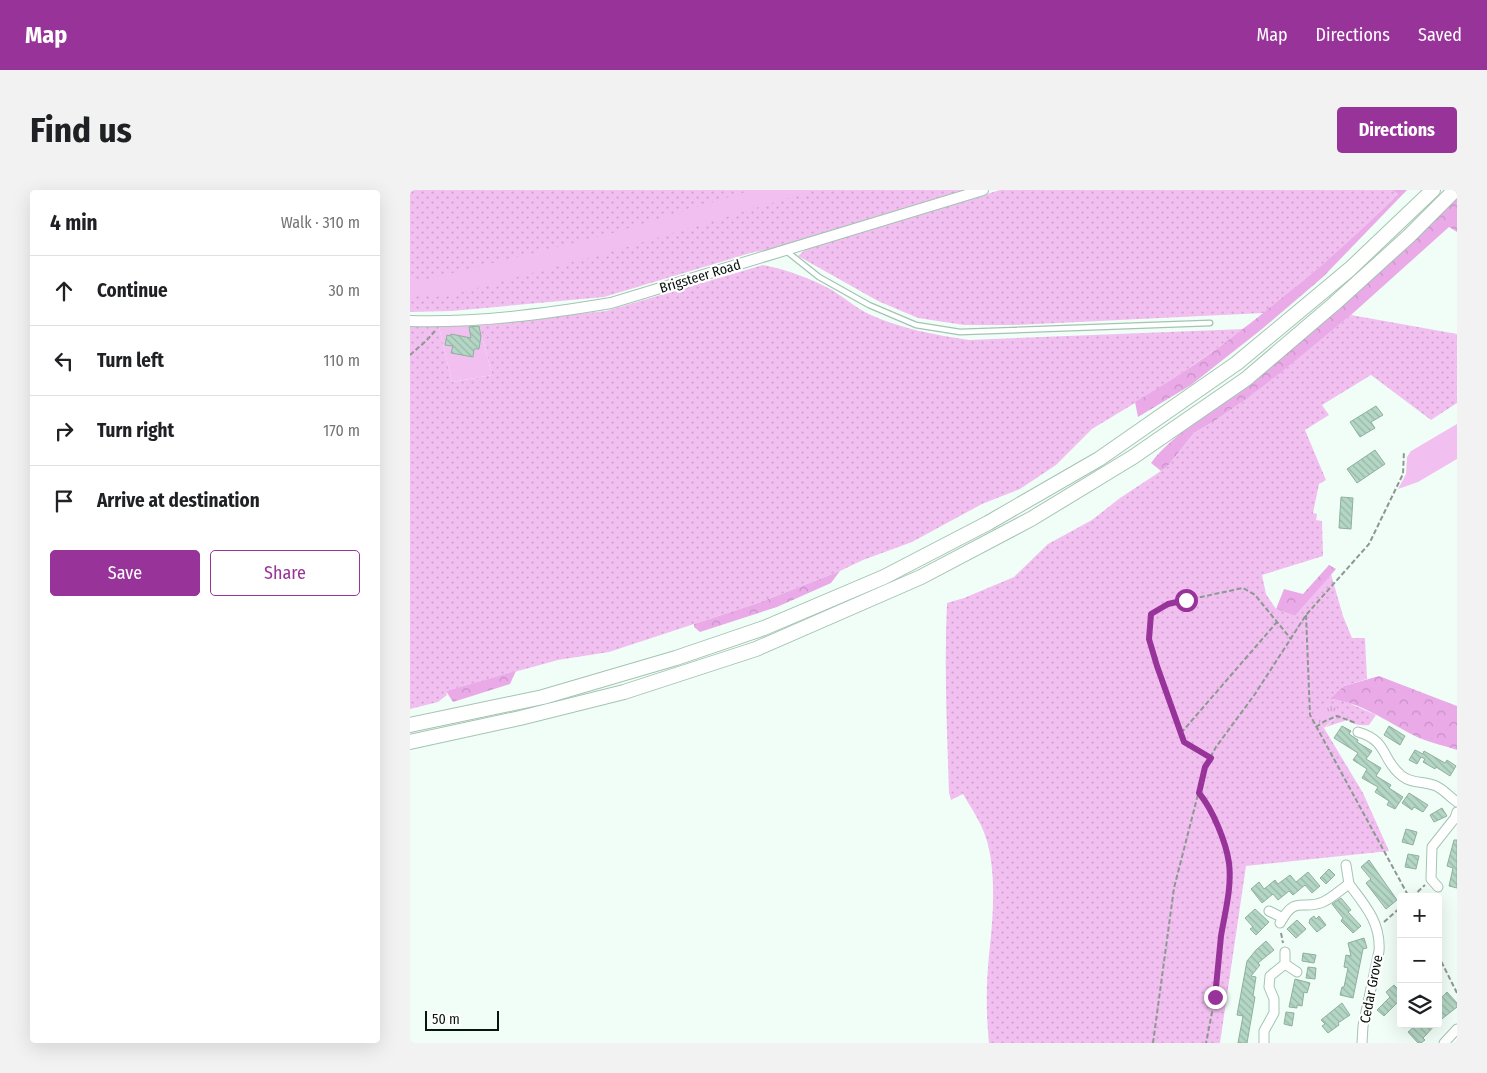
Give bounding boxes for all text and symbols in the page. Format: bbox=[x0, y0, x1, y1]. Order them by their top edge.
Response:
text: Map bbox=[25, 21, 67, 49]
text: Map bbox=[1256, 24, 1288, 46]
text: Directions bbox=[1316, 24, 1390, 46]
text: Saved bbox=[1418, 24, 1462, 46]
button: Directions bbox=[1337, 107, 1457, 153]
text: Find us bbox=[30, 109, 132, 151]
text: 4 min bbox=[50, 210, 98, 236]
text: Walk · 310 m bbox=[281, 213, 360, 232]
street label: Brigsteer Road bbox=[658, 256, 743, 297]
icon: ahead bbox=[50, 277, 78, 305]
text: Continue bbox=[97, 279, 168, 302]
text: 30 m bbox=[328, 281, 360, 300]
icon: left bbox=[50, 347, 78, 375]
text: Turn left bbox=[97, 349, 164, 372]
text: 110 m bbox=[323, 351, 360, 370]
icon: right bbox=[50, 417, 78, 445]
text: Turn right bbox=[97, 419, 174, 442]
text: 170 m bbox=[323, 421, 360, 440]
icon: arrive bbox=[50, 487, 78, 515]
text: Arrive at destination bbox=[97, 489, 260, 512]
button: Save bbox=[50, 550, 200, 596]
button: Share bbox=[210, 550, 360, 596]
route start bbox=[1175, 589, 1198, 612]
map controls bbox=[1397, 893, 1442, 1028]
button: + bbox=[1397, 893, 1442, 938]
button: − bbox=[1397, 938, 1442, 983]
street label: Cedar Grove bbox=[1357, 953, 1386, 1025]
button: layers bbox=[1397, 983, 1442, 1028]
route end bbox=[1204, 986, 1227, 1009]
scale bar bbox=[425, 1008, 499, 1031]
text: 50 m bbox=[432, 1011, 460, 1028]

